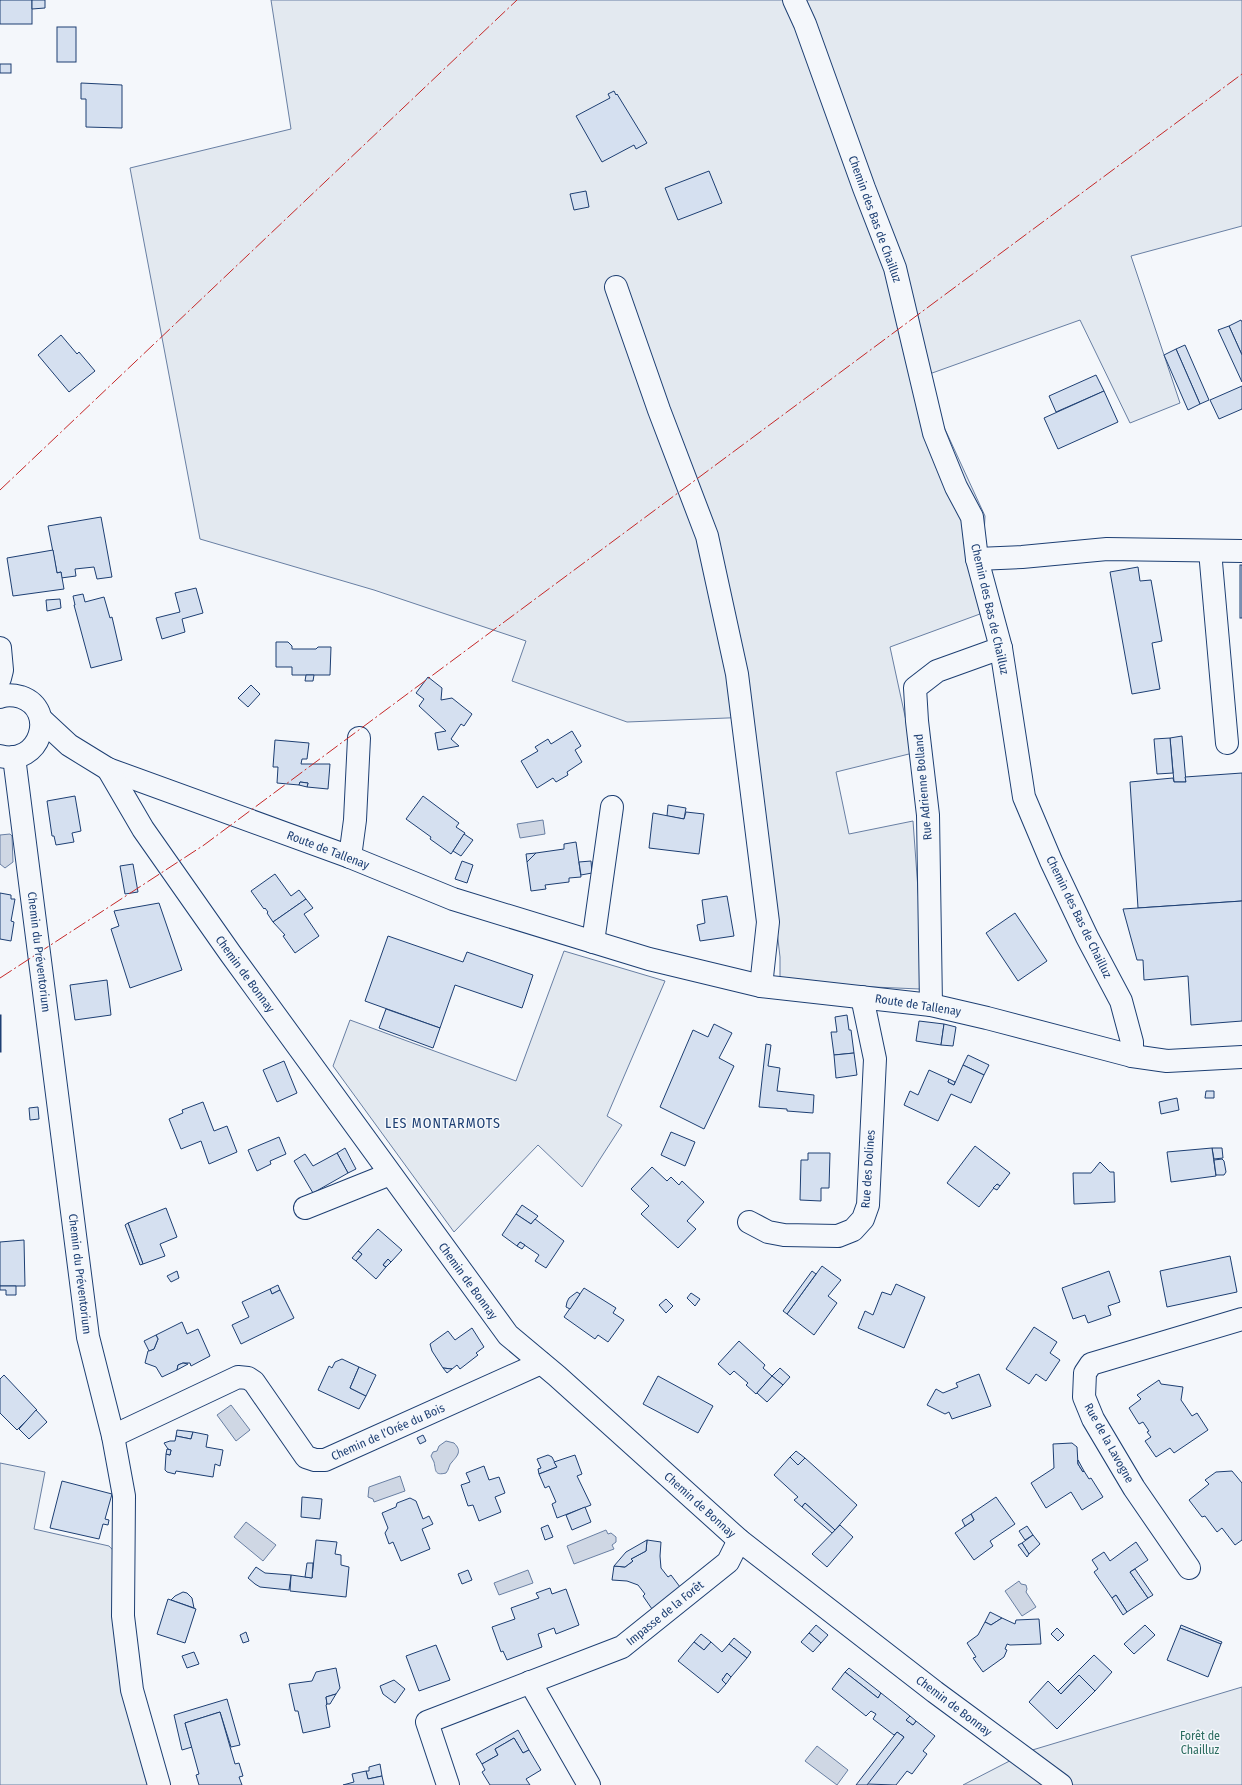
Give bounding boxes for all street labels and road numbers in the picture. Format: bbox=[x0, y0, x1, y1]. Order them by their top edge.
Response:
street label: Chemin des Bas de Chailluz bbox=[846, 154, 905, 285]
street label: Chemin des Bas de Chailluz bbox=[968, 542, 1012, 676]
street label: Rue Adrienne Bolland bbox=[911, 733, 935, 841]
street label: Route de Tallenay bbox=[285, 828, 372, 872]
street label: Chemin des Bas de Chailluz bbox=[1043, 854, 1115, 981]
street label: Chemin du Préventorium bbox=[25, 891, 53, 1013]
street label: Chemin de Bonnay bbox=[212, 933, 278, 1016]
street label: Route de Tallenay bbox=[874, 991, 963, 1019]
street label: Rue des Dolines bbox=[858, 1129, 878, 1209]
street label: Chemin du Préventorium bbox=[66, 1213, 94, 1335]
street label: Chemin de Bonnay bbox=[435, 1240, 501, 1323]
street label: Chemin de l’Orée du Bois bbox=[329, 1401, 447, 1463]
street label: Rue de la Lavogne bbox=[1081, 1401, 1137, 1485]
street label: Chemin de Bonnay bbox=[661, 1469, 739, 1541]
street label: Impasse de la Forêt bbox=[624, 1578, 706, 1648]
street label: Chemin de Bonnay bbox=[913, 1673, 995, 1739]

